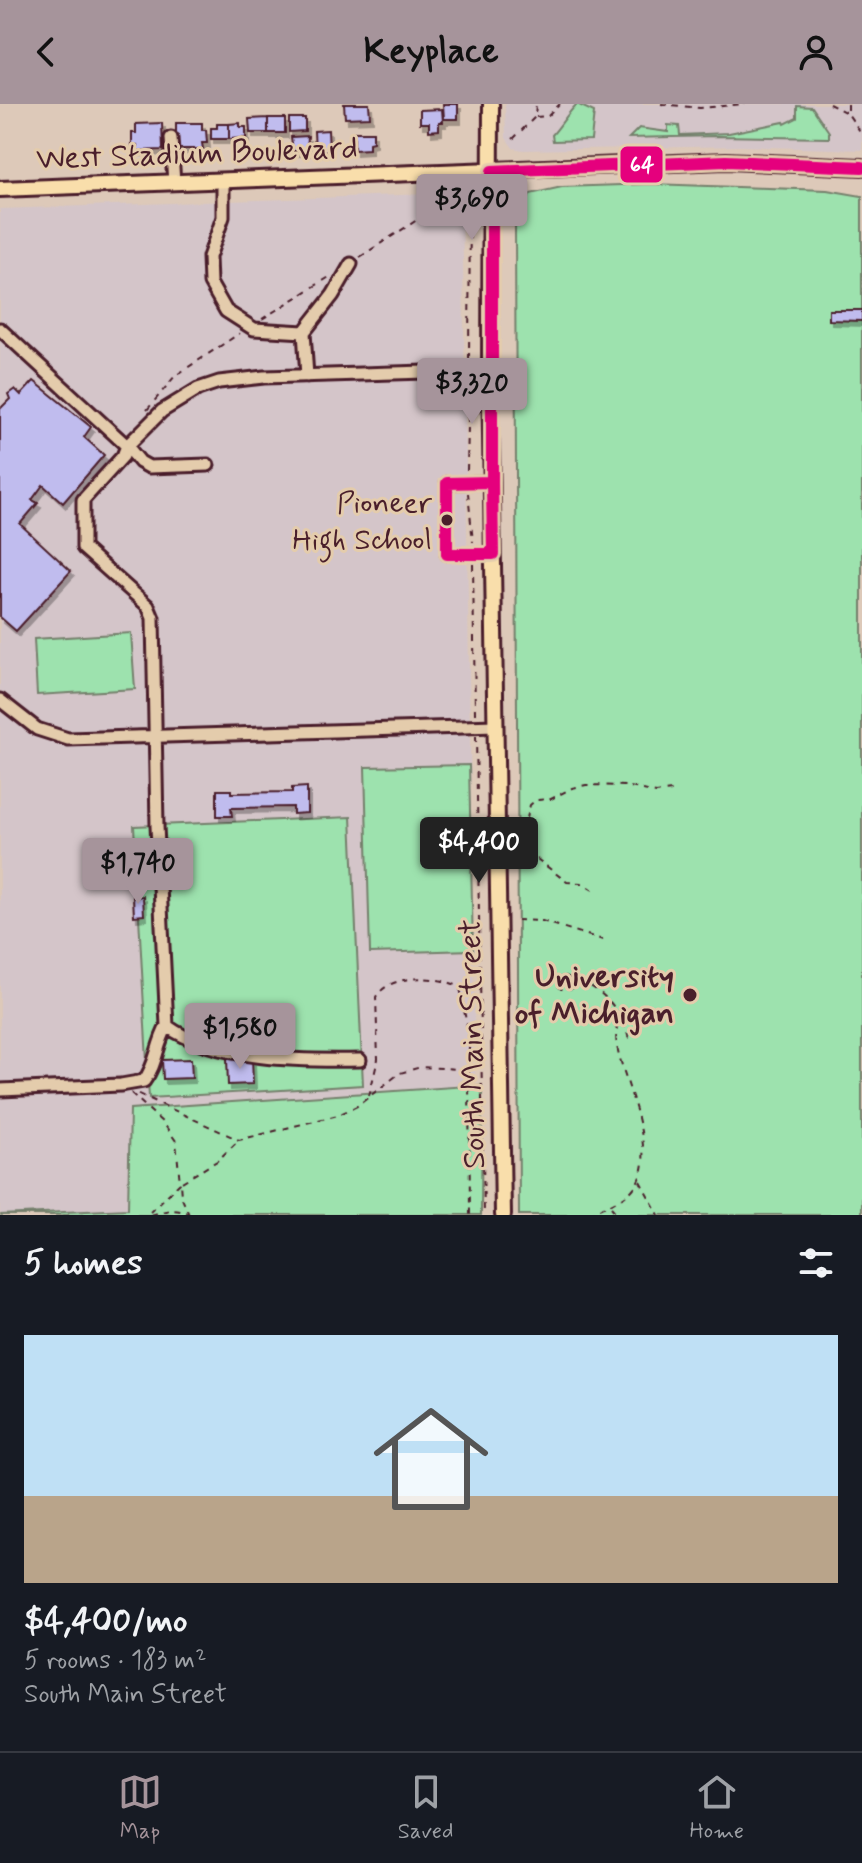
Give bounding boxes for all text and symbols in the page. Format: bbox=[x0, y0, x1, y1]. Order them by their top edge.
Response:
text: Keyplace bbox=[363, 29, 499, 76]
icon: back bbox=[24, 30, 68, 74]
icon: person bbox=[794, 30, 838, 74]
street label: West Stadium Boulevard bbox=[35, 127, 359, 181]
line badge: 64 bbox=[619, 145, 664, 184]
text: 64 bbox=[630, 152, 655, 180]
pin: $3,690 bbox=[407, 174, 537, 242]
text: $3,690 bbox=[434, 183, 510, 217]
pin: $3,320 bbox=[407, 358, 537, 426]
text: $3,320 bbox=[435, 367, 509, 401]
place label: Pioneer High School bbox=[292, 484, 433, 563]
marker: Pioneer High School bbox=[439, 512, 455, 528]
pin: $4,400 bbox=[414, 817, 544, 885]
text: $4,400 bbox=[438, 826, 520, 860]
pin: $1,740 bbox=[73, 838, 203, 906]
text: $1,740 bbox=[100, 847, 176, 881]
street label: South Main Street bbox=[450, 919, 496, 1169]
place label: University of Michigan bbox=[515, 956, 674, 1036]
marker: University of Michigan bbox=[681, 986, 699, 1004]
pin: $1,580 bbox=[175, 1003, 305, 1071]
text: $1,580 bbox=[203, 1012, 277, 1046]
text: 5 homes bbox=[24, 1241, 142, 1286]
icon: filters bbox=[794, 1241, 838, 1285]
icon: home bbox=[359, 1387, 503, 1531]
text: $4,400/mo bbox=[24, 1599, 188, 1644]
text: 5 rooms · 183 m² bbox=[24, 1644, 207, 1678]
text: South Main Street bbox=[24, 1678, 227, 1712]
tab: Map bbox=[118, 1770, 162, 1846]
tab: Saved bbox=[398, 1770, 453, 1846]
tab: Home bbox=[689, 1770, 744, 1846]

